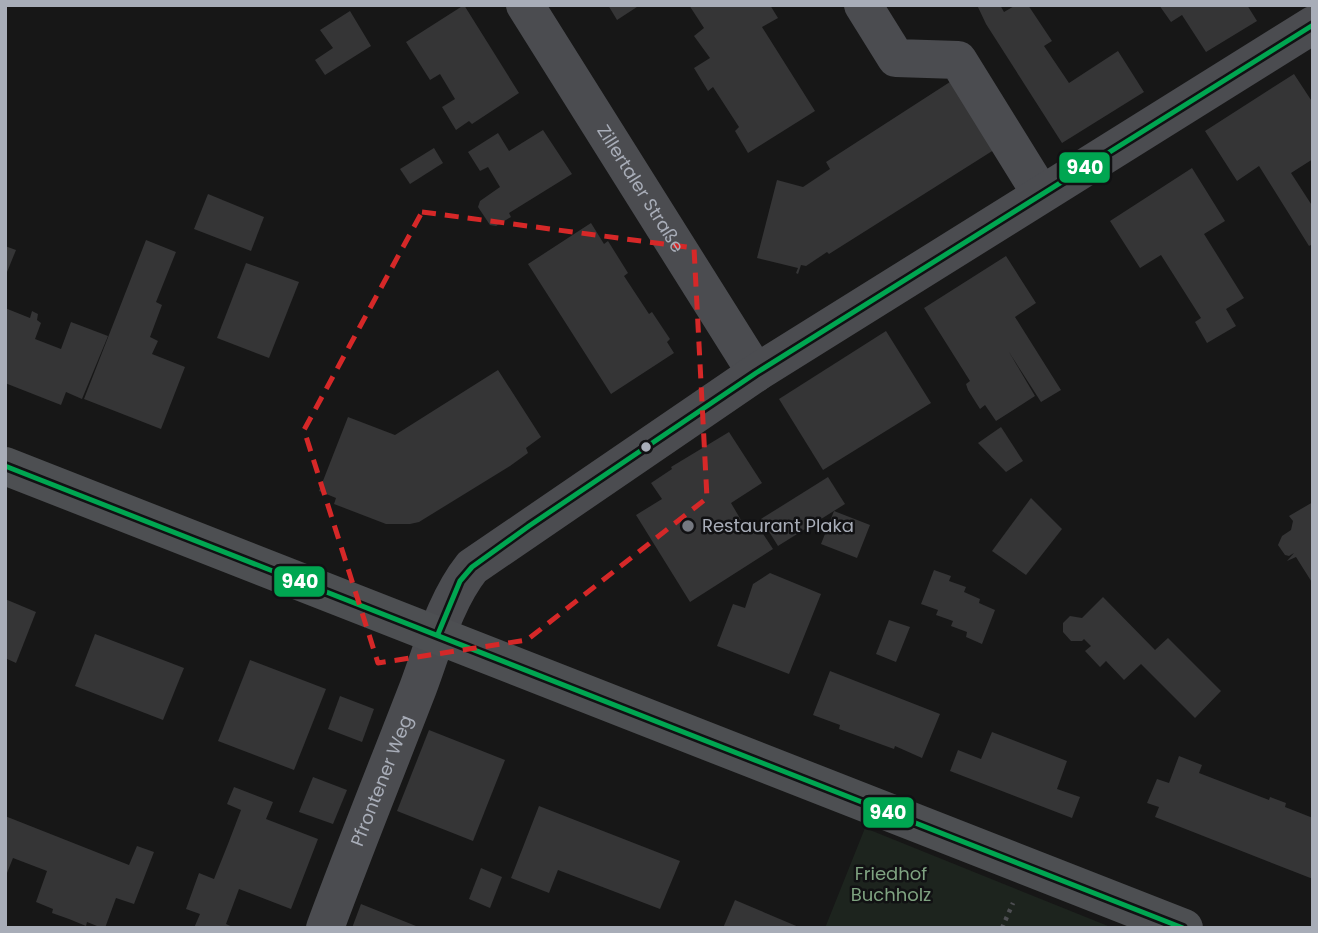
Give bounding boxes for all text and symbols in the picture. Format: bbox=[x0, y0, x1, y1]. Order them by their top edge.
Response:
street label: Zillertaler Straße bbox=[591, 120, 690, 257]
line badge: 940 bbox=[1058, 151, 1111, 184]
text: 940 bbox=[1067, 154, 1103, 181]
unlabelled marker bbox=[639, 440, 653, 454]
place label: Restaurant Plaka bbox=[702, 513, 854, 538]
marker: Restaurant Plaka bbox=[680, 518, 696, 534]
line badge: 940 bbox=[273, 565, 326, 598]
text: 940 bbox=[282, 568, 318, 595]
street label: Pfrontener Weg bbox=[344, 711, 418, 850]
line badge: 940 bbox=[862, 796, 915, 829]
text: 940 bbox=[870, 799, 906, 826]
park label: Friedhof Buchholz bbox=[851, 861, 931, 907]

